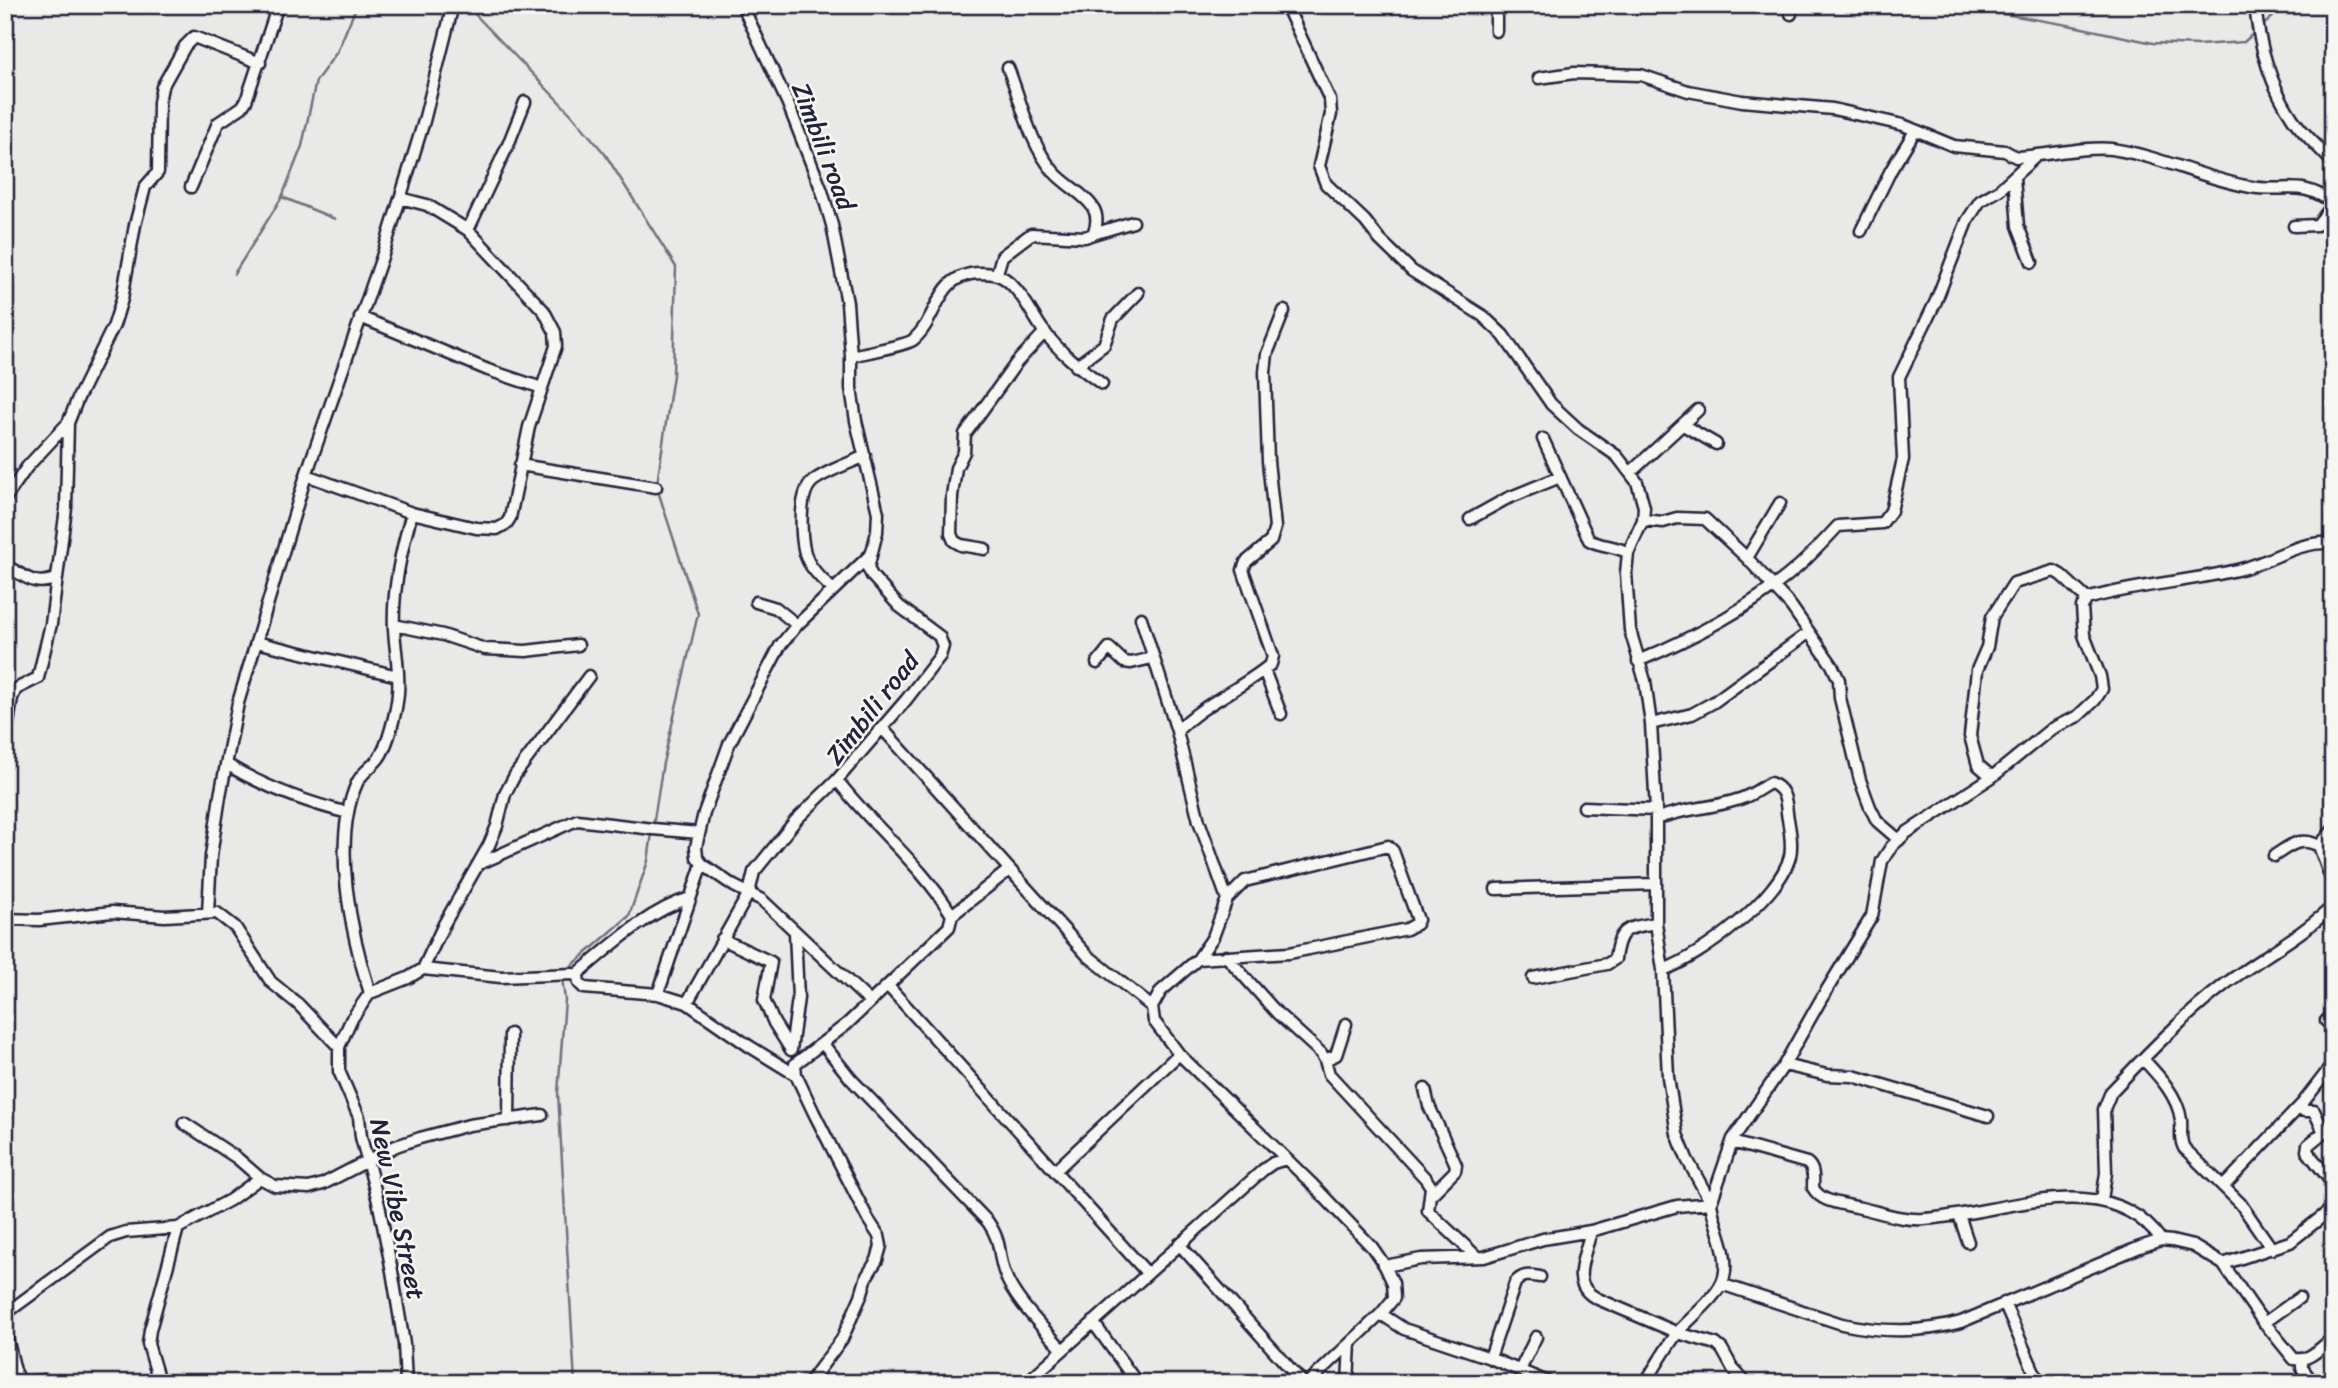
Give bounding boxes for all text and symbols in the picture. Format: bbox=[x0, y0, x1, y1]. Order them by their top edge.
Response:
street label: Zimbili road bbox=[778, 75, 870, 219]
street label: Zimbili road bbox=[813, 639, 933, 775]
street label: New Vibe Street bbox=[356, 1114, 440, 1304]

